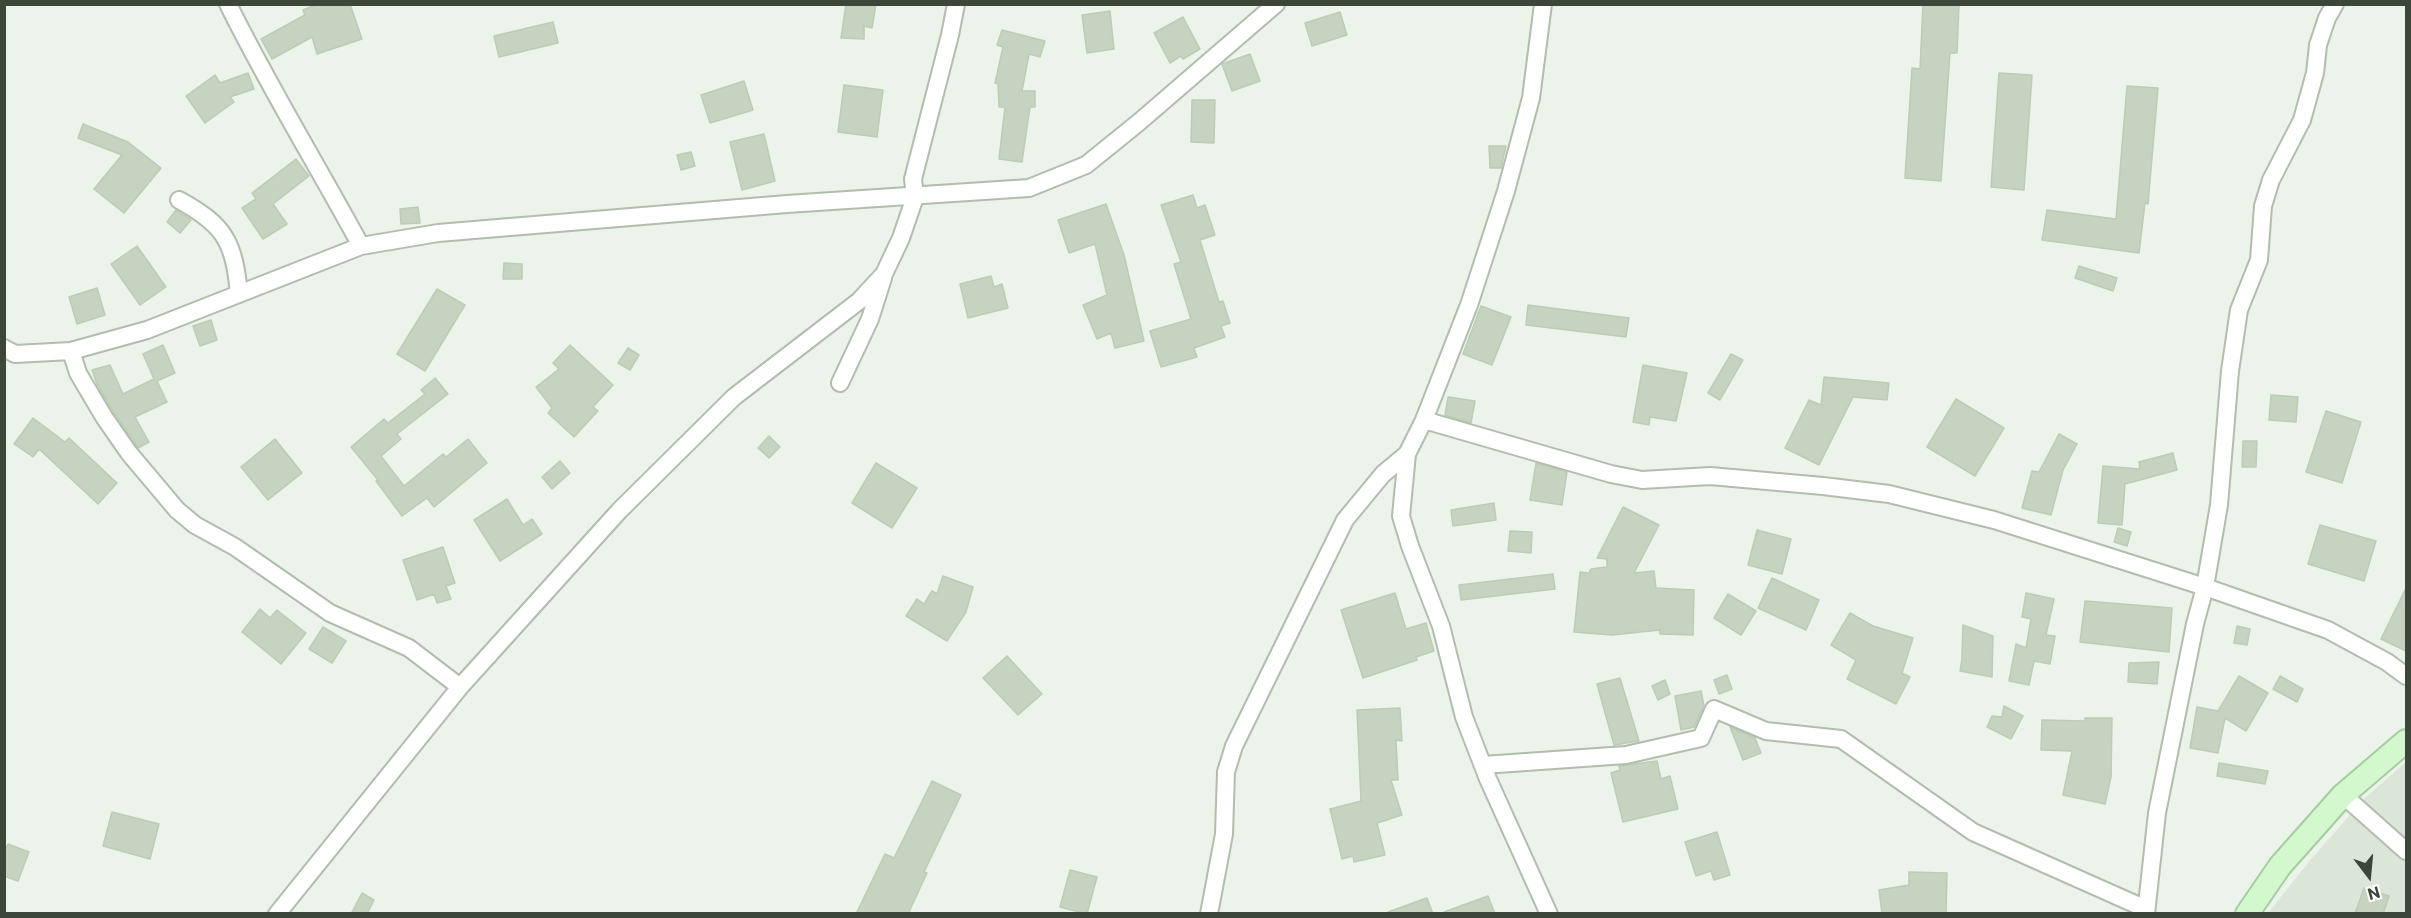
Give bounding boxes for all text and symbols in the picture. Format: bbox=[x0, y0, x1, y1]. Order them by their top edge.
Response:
north arrow bbox=[2339, 846, 2399, 906]
text: N bbox=[2366, 883, 2382, 905]

